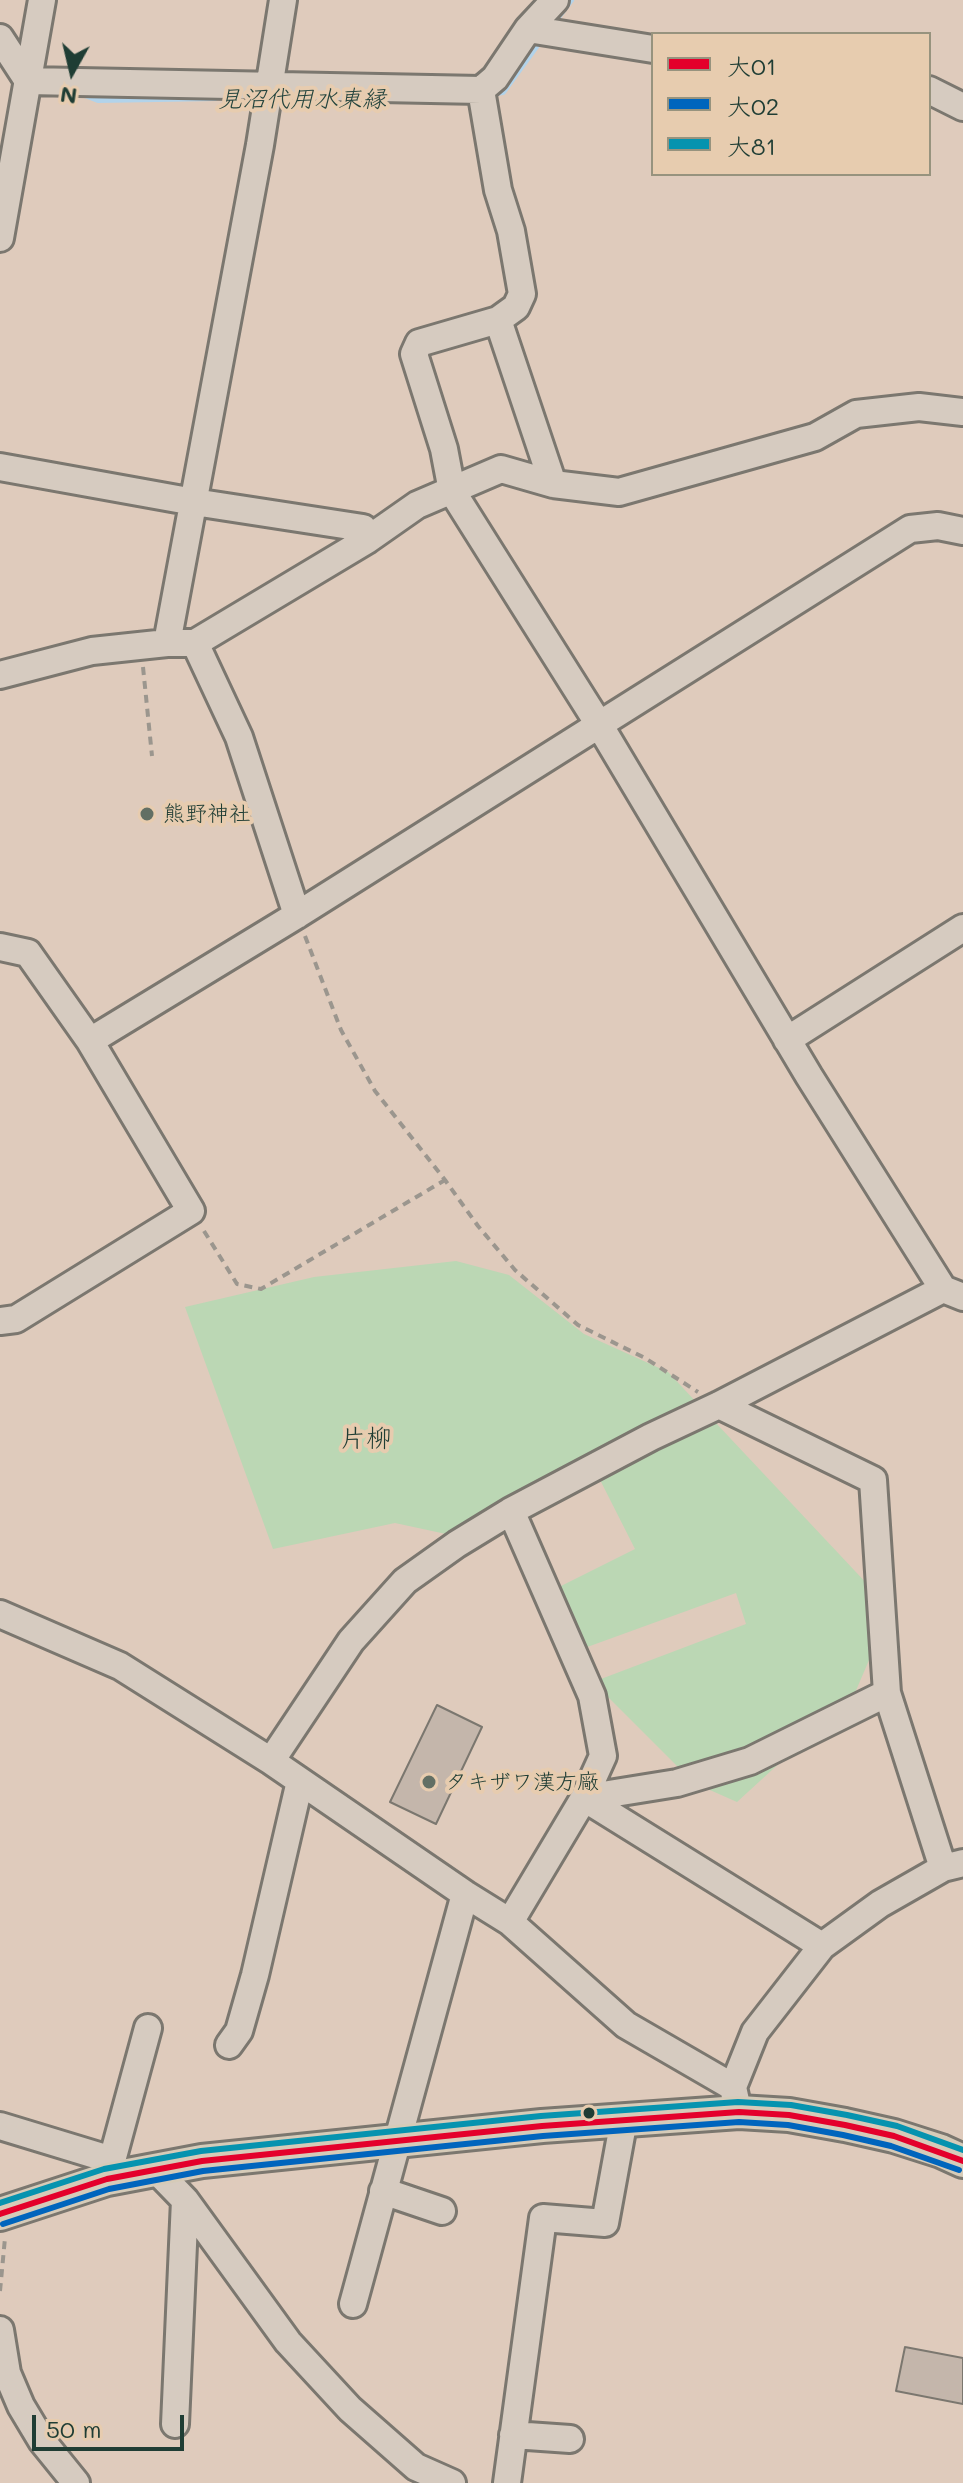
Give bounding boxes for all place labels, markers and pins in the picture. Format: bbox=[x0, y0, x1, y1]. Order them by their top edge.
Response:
place label: 熊野神社 bbox=[163, 801, 251, 827]
marker: 熊野神社 bbox=[138, 805, 156, 823]
place label: タキザワ漢方廠 bbox=[445, 1769, 599, 1795]
marker: タキザワ漢方廠 bbox=[420, 1773, 438, 1791]
unlabelled marker bbox=[581, 2105, 597, 2121]

